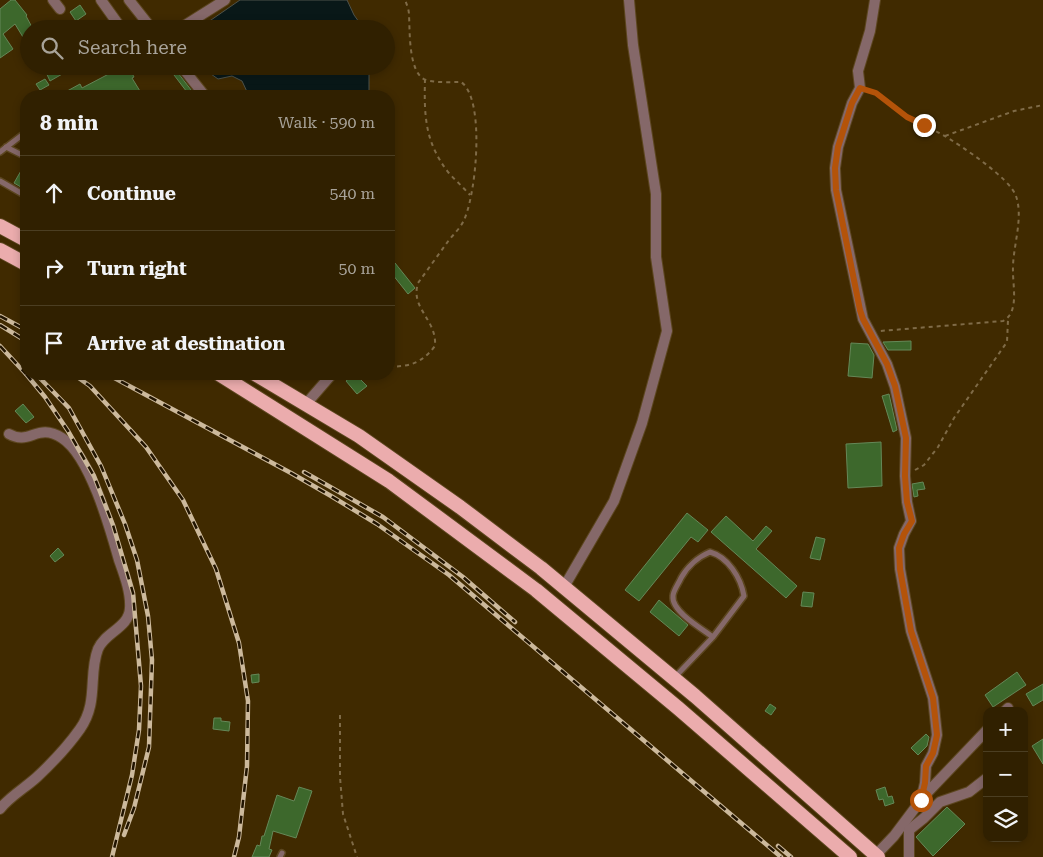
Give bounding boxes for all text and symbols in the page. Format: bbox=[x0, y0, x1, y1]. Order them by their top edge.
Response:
search box bbox=[20, 20, 395, 75]
icon: search bbox=[38, 34, 66, 62]
text: Search here bbox=[78, 36, 187, 59]
text: 8 min bbox=[40, 111, 98, 135]
text: Walk · 590 m bbox=[278, 113, 375, 132]
route end bbox=[913, 114, 936, 137]
icon: ahead bbox=[40, 179, 68, 207]
text: Continue bbox=[87, 182, 176, 205]
text: 540 m bbox=[329, 184, 375, 203]
icon: right bbox=[40, 254, 68, 282]
text: Turn right bbox=[87, 257, 187, 280]
text: 50 m bbox=[338, 259, 375, 278]
icon: arrive bbox=[40, 329, 68, 357]
text: Arrive at destination bbox=[87, 332, 285, 355]
map controls bbox=[983, 707, 1028, 842]
button: + bbox=[983, 707, 1028, 752]
button: − bbox=[983, 752, 1028, 797]
route start bbox=[910, 789, 933, 812]
button: layers bbox=[983, 797, 1028, 842]

